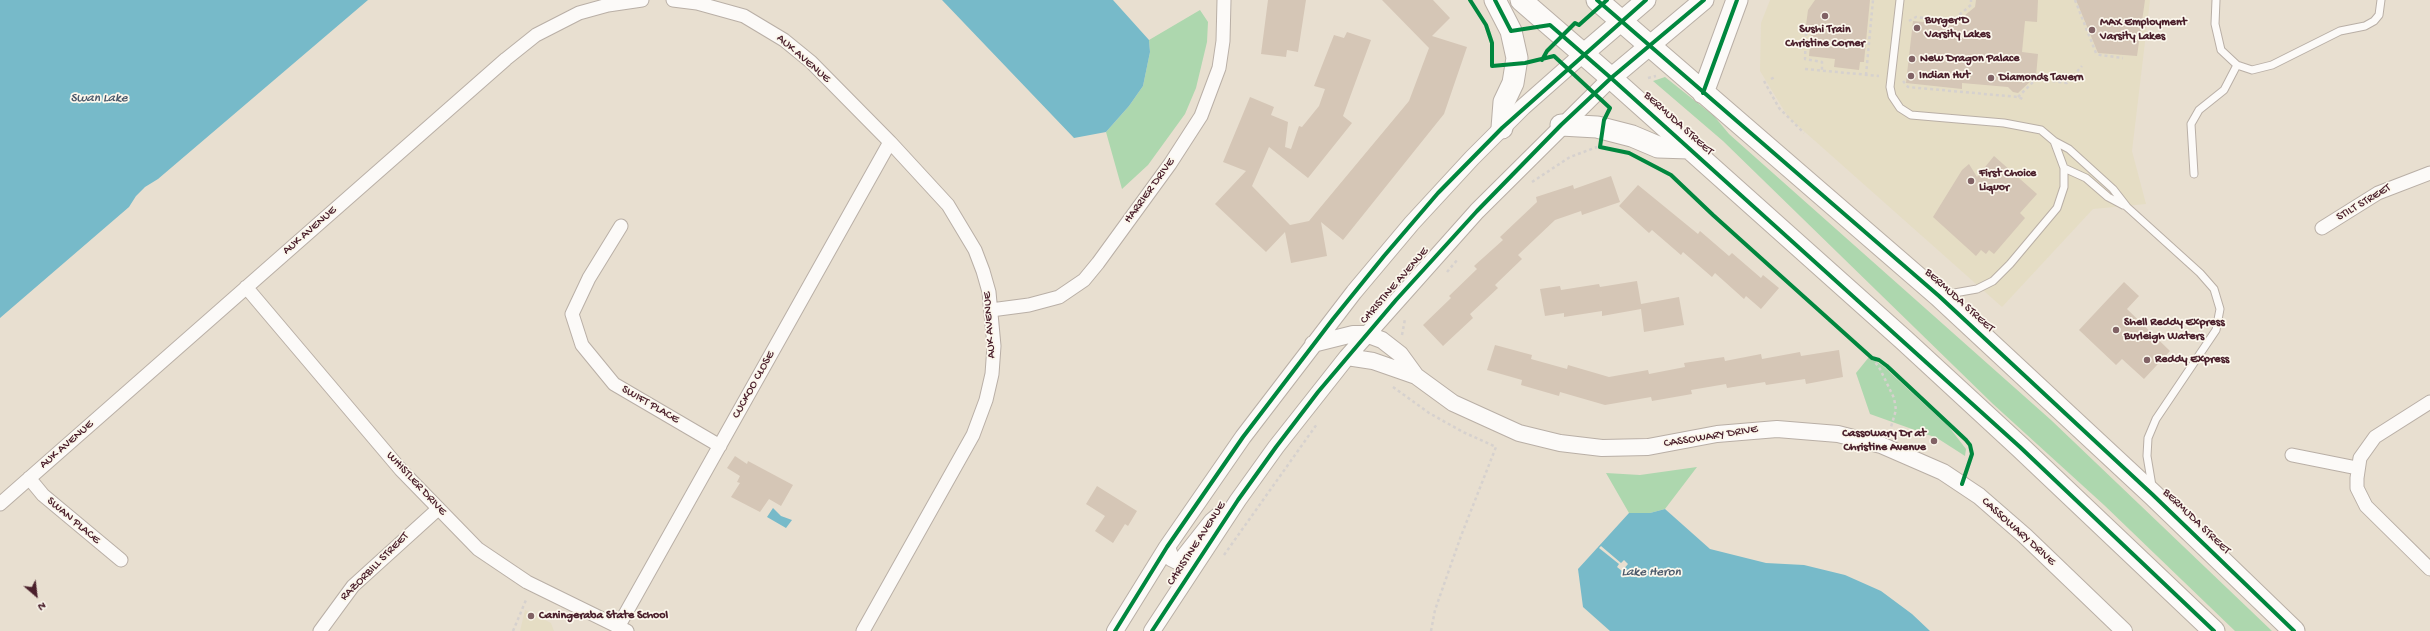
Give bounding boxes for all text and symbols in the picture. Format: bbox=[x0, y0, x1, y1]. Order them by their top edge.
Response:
marker: Sushi Train Christine Corner bbox=[1820, 11, 1830, 21]
place label: Burger'D Varsity Lakes bbox=[1925, 14, 1990, 42]
place label: MAX Employment Varsity Lakes bbox=[2100, 16, 2187, 44]
place label: Sushi Train Christine Corner bbox=[1785, 23, 1865, 51]
marker: Burger'D Varsity Lakes bbox=[1912, 23, 1922, 33]
marker: MAX Employment Varsity Lakes bbox=[2087, 25, 2097, 35]
street label: AUK AVENUE bbox=[773, 32, 833, 86]
place label: New Dragon Palace bbox=[1920, 52, 2019, 66]
marker: New Dragon Palace bbox=[1907, 54, 1917, 64]
place label: Indian Hut bbox=[1919, 69, 1970, 83]
marker: Indian Hut bbox=[1906, 71, 1916, 81]
place label: Diamonds Tavern bbox=[1999, 71, 2084, 85]
marker: Diamonds Tavern bbox=[1986, 73, 1996, 83]
street label: BERMUDA STREET bbox=[1640, 89, 1716, 159]
water label: Swan Lake bbox=[70, 91, 128, 107]
street label: HARRIER DRIVE bbox=[1122, 156, 1178, 226]
place label: First Choice Liquor bbox=[1979, 167, 2036, 195]
marker: First Choice Liquor bbox=[1966, 176, 1976, 186]
street label: STILT STREET bbox=[2334, 181, 2394, 225]
street label: AUK AVENUE bbox=[280, 204, 340, 258]
street label: CHRISTINE AVENUE bbox=[1358, 245, 1432, 327]
street label: BERMUDA STREET bbox=[1921, 266, 1997, 336]
street label: AUK AVENUE bbox=[980, 291, 1000, 359]
place label: Shell Reddy Express Burleigh Waters bbox=[2124, 316, 2225, 344]
marker: Shell Reddy Express Burleigh Waters bbox=[2111, 325, 2121, 335]
street label: CUCKOO CLOSE bbox=[730, 349, 778, 421]
place label: Reddy Express bbox=[2155, 353, 2229, 367]
marker: Reddy Express bbox=[2142, 355, 2152, 365]
street label: SWIFT PLACE bbox=[619, 383, 681, 427]
street label: AUK AVENUE bbox=[37, 418, 97, 472]
street label: CASSOWARY DRIVE bbox=[1663, 422, 1759, 452]
place label: Cassowary Dr at Christine Avenue bbox=[1842, 427, 1926, 455]
marker: Cassowary Dr at Christine Avenue bbox=[1929, 436, 1939, 446]
street label: WHISTLER DRIVE bbox=[383, 449, 449, 519]
street label: BERMUDA STREET bbox=[2159, 486, 2233, 558]
street label: SWAN PLACE bbox=[43, 494, 103, 548]
street label: CASSOWARY DRIVE bbox=[1978, 495, 2058, 569]
street label: CHRISTINE AVENUE bbox=[1164, 499, 1230, 589]
street label: RAZORBILL STREET bbox=[338, 530, 412, 604]
water label: Lake Heron bbox=[1621, 565, 1681, 581]
north arrow bbox=[16, 575, 56, 615]
text: N bbox=[36, 599, 48, 613]
place label: Caningeraba State School bbox=[539, 609, 668, 623]
marker: Caningeraba State School bbox=[526, 611, 536, 621]

